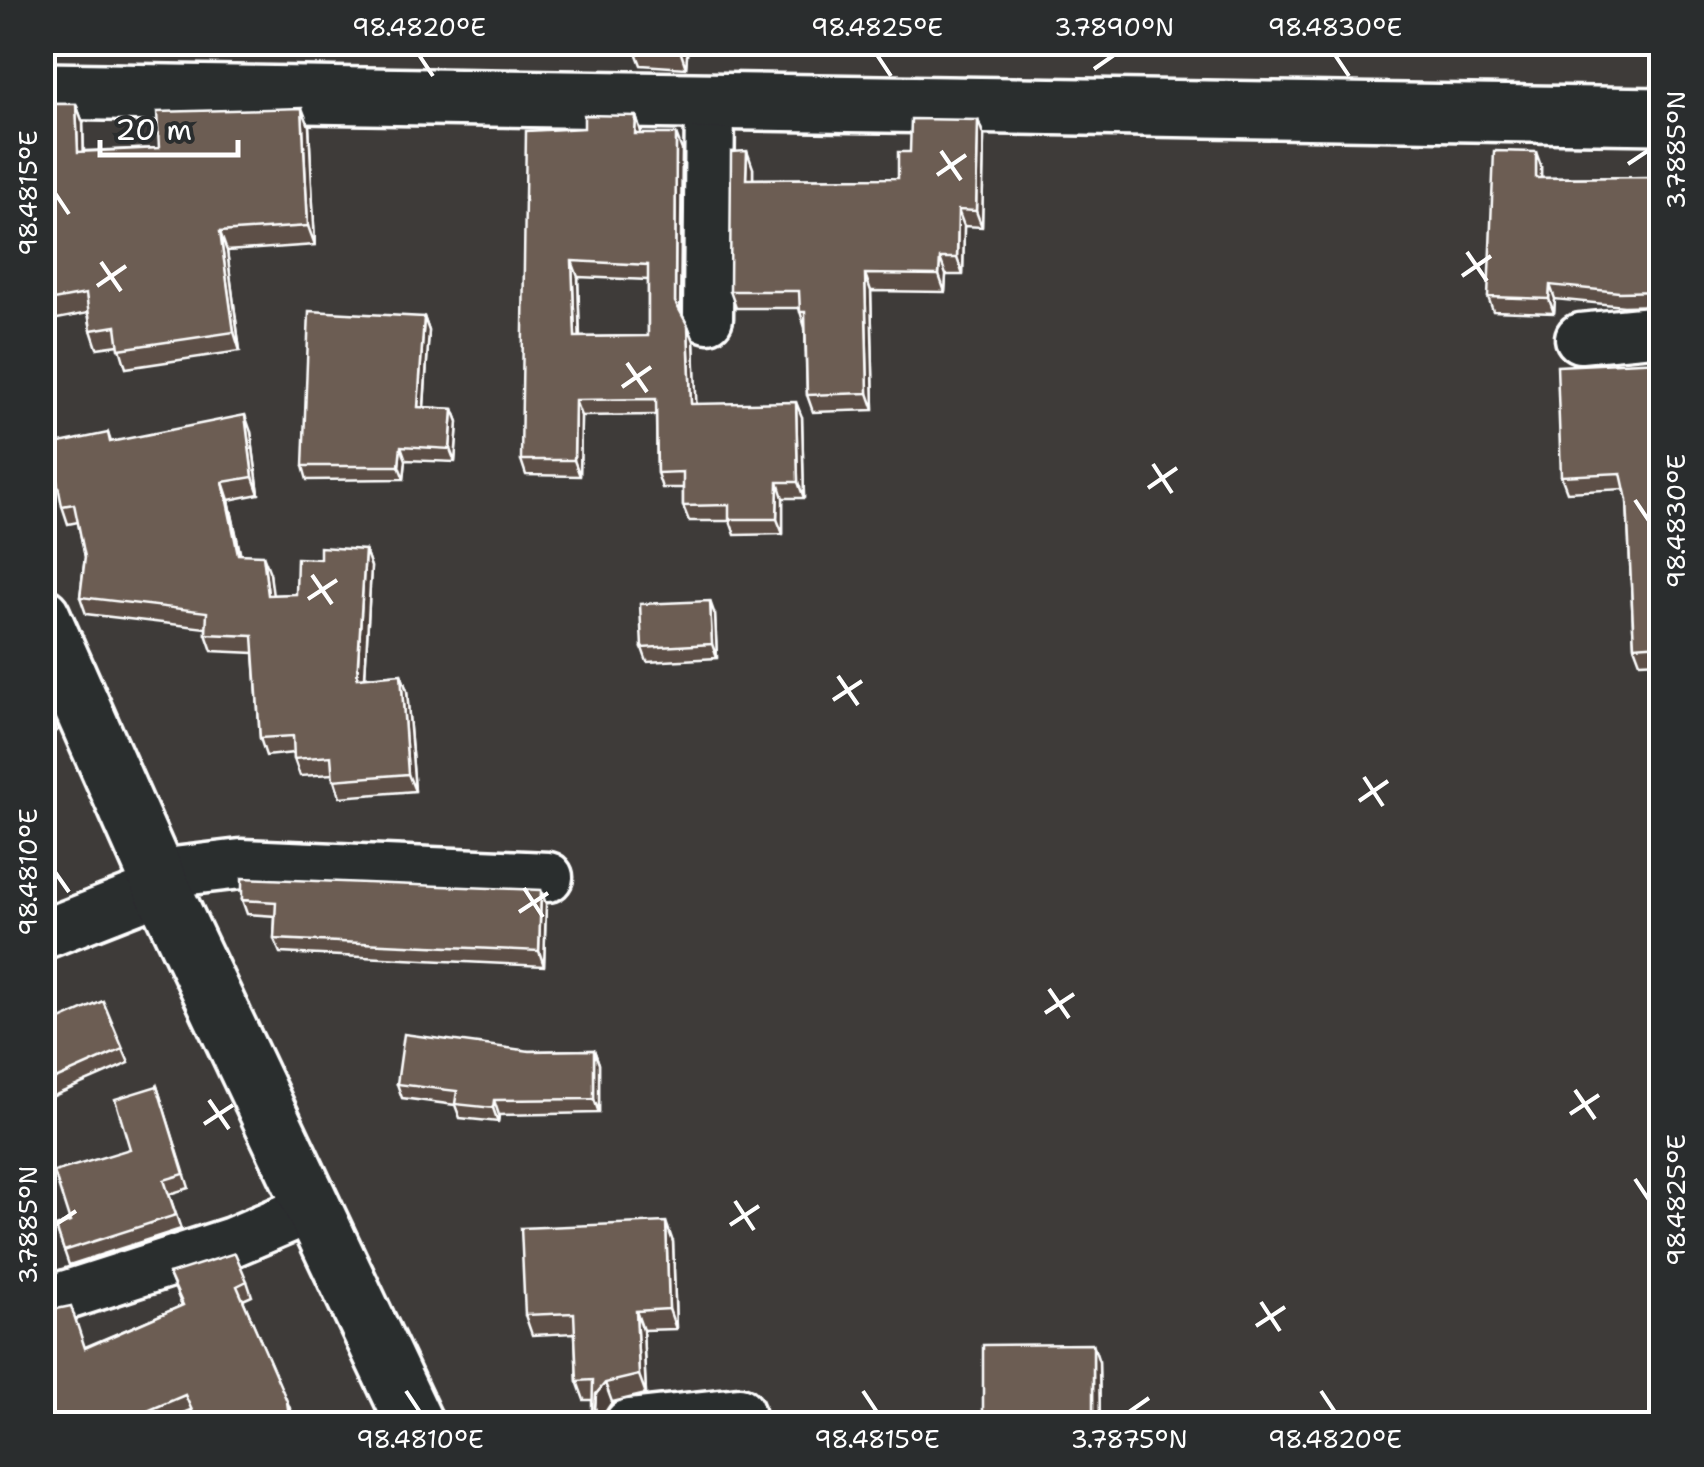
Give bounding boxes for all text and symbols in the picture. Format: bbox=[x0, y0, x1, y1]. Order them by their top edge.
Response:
text: 98.4820°E bbox=[352, 10, 486, 44]
text: 98.4825°E bbox=[811, 10, 943, 44]
text: 3.7890°N bbox=[1054, 10, 1174, 44]
text: 98.4830°E bbox=[1268, 10, 1402, 44]
text: 3.7885°N bbox=[1659, 91, 1693, 209]
scale bar bbox=[100, 95, 238, 157]
text: 20 m bbox=[115, 109, 192, 150]
text: 98.4815°E bbox=[11, 130, 45, 256]
text: 98.4830°E bbox=[1659, 454, 1693, 588]
text: 98.4810°E bbox=[11, 808, 45, 936]
text: 98.4825°E bbox=[1659, 1134, 1693, 1266]
text: 3.7885°N bbox=[11, 1166, 45, 1284]
text: 98.4810°E bbox=[356, 1422, 484, 1456]
text: 98.4815°E bbox=[814, 1422, 940, 1456]
text: 3.7875°N bbox=[1070, 1422, 1188, 1456]
text: 98.4820°E bbox=[1268, 1422, 1402, 1456]

